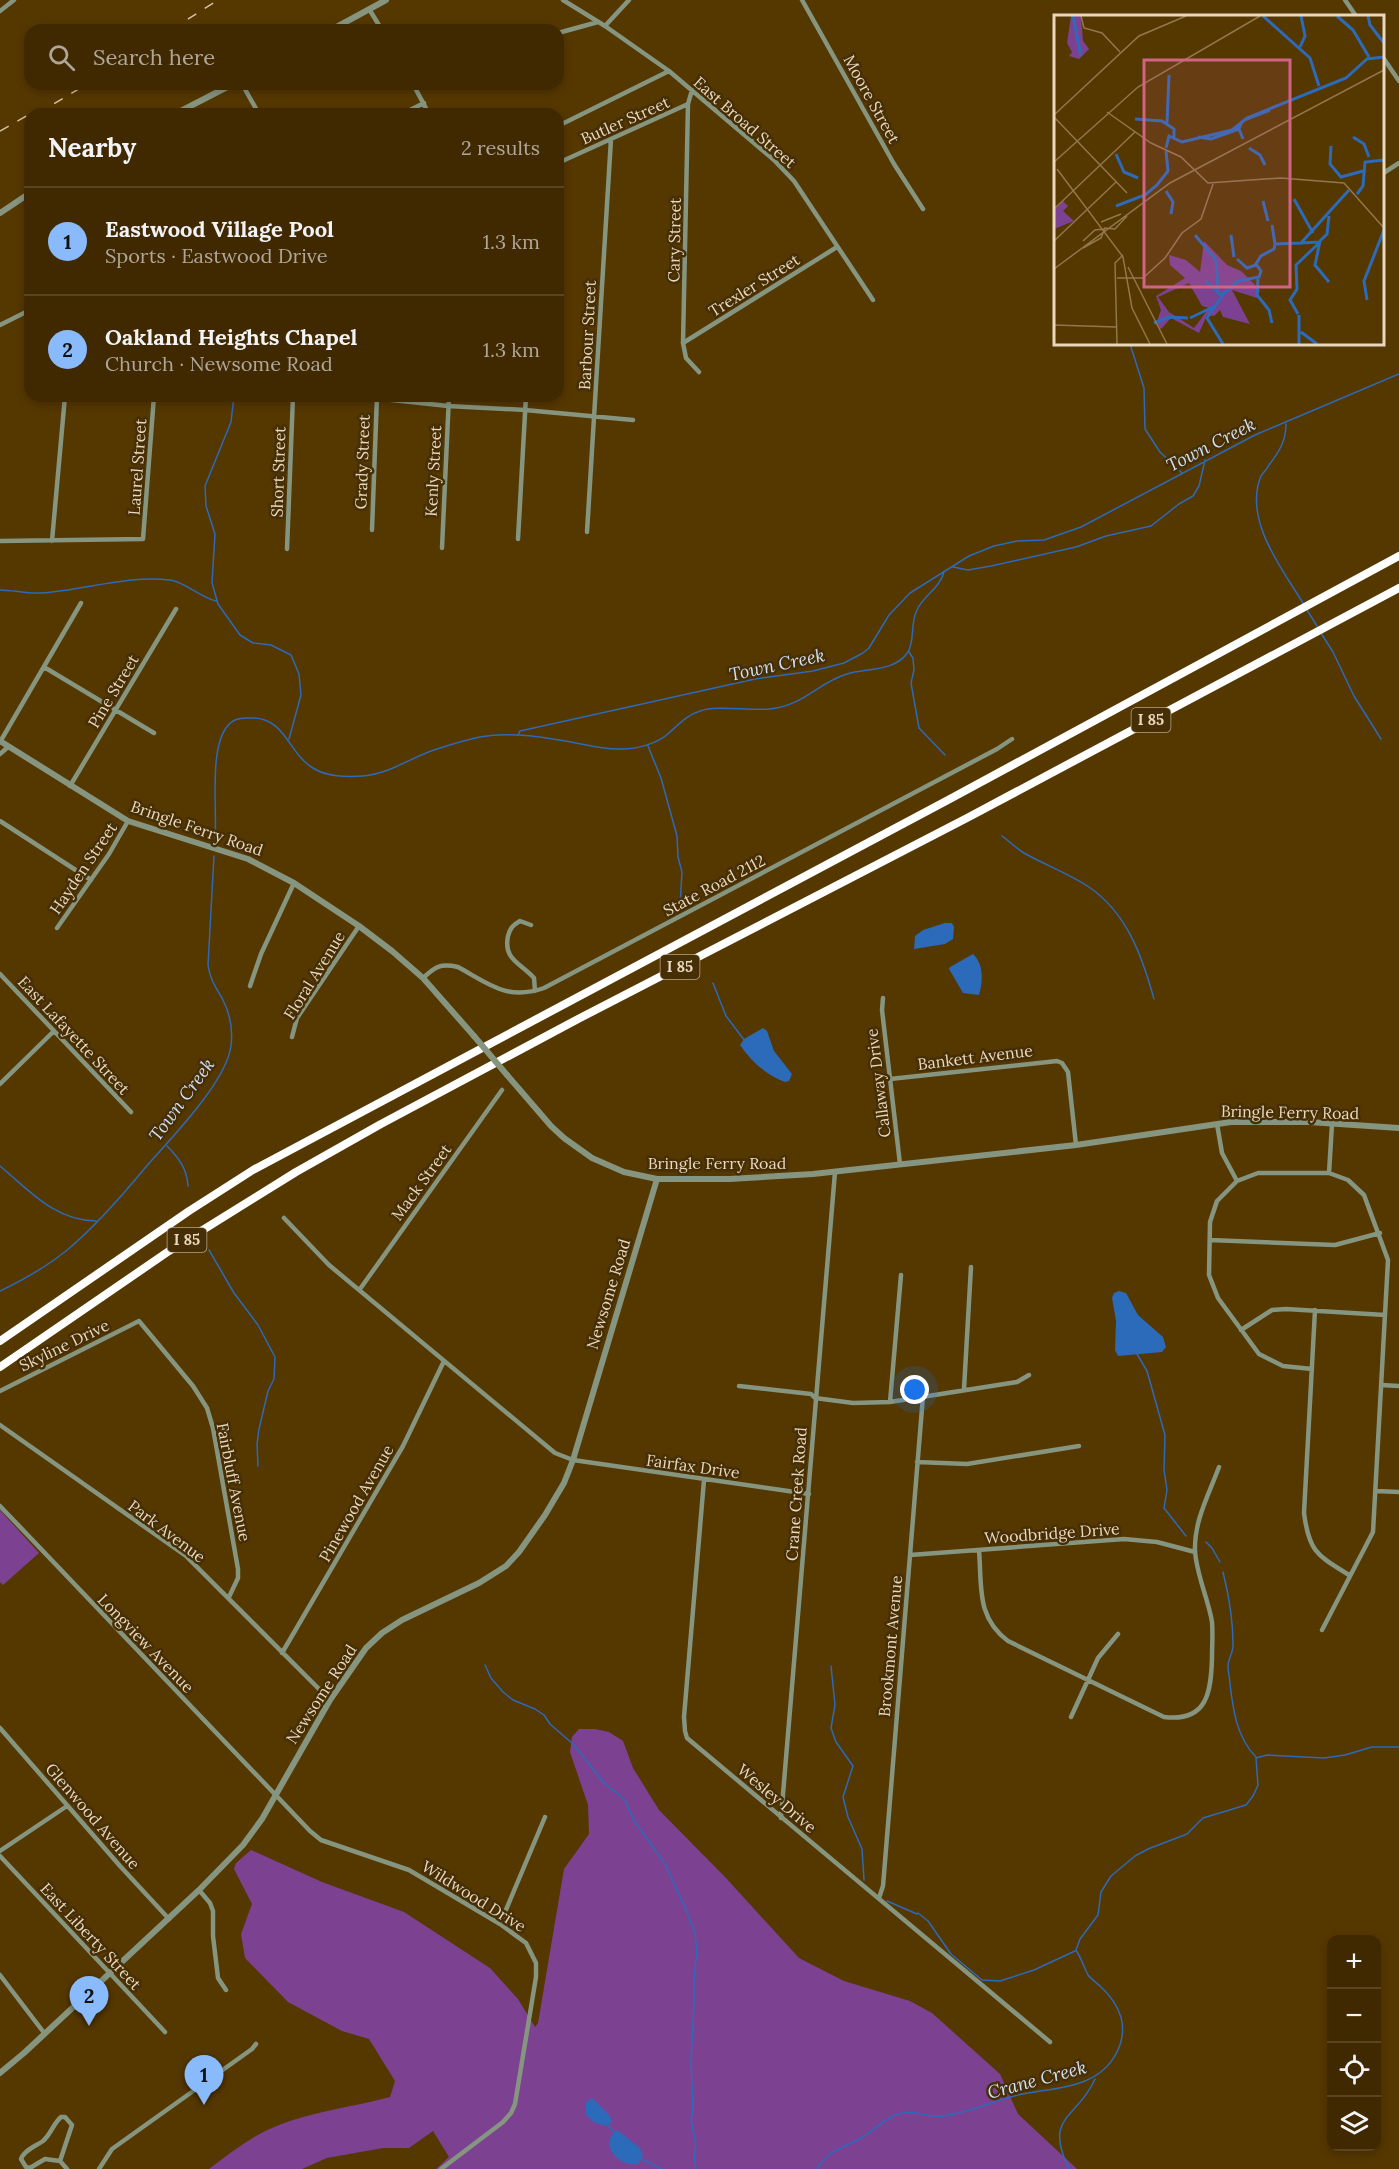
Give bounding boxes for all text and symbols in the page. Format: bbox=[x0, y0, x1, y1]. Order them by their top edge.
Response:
inset map bbox=[1054, 15, 1384, 345]
search box bbox=[24, 24, 564, 90]
icon: search bbox=[45, 41, 78, 74]
text: Search here bbox=[93, 43, 215, 71]
street label: Moore Street bbox=[839, 51, 905, 148]
street label: East Broad Street bbox=[690, 72, 801, 173]
street label: Butler Street bbox=[577, 91, 673, 148]
text: Nearby bbox=[48, 131, 136, 164]
text: 2 results bbox=[461, 135, 540, 160]
street label: Cary Street bbox=[663, 197, 685, 282]
text: Eastwood Village Pool bbox=[105, 215, 334, 243]
text: 1 bbox=[63, 229, 72, 254]
text: 1.3 km bbox=[483, 229, 540, 254]
text: Sports · Eastwood Drive bbox=[105, 243, 328, 268]
street label: Trexler Street bbox=[705, 249, 804, 321]
street label: Barbour Street bbox=[574, 279, 600, 390]
text: Oakland Heights Chapel bbox=[105, 323, 357, 351]
text: 2 bbox=[62, 337, 73, 362]
text: 1.3 km bbox=[483, 337, 540, 362]
text: Church · Newsome Road bbox=[105, 351, 333, 376]
water label: Town Creek bbox=[1162, 412, 1259, 477]
street label: Grady Street bbox=[350, 414, 374, 510]
street label: Laurel Street bbox=[124, 417, 150, 516]
street label: Kenly Street bbox=[421, 424, 445, 517]
street label: Short Street bbox=[266, 425, 290, 518]
water label: Town Creek bbox=[727, 643, 827, 686]
street label: Pine Street bbox=[83, 650, 143, 731]
road number: I 85 bbox=[1132, 708, 1170, 732]
street label: Bringle Ferry Road bbox=[128, 796, 266, 860]
street label: Hayden Street bbox=[45, 818, 121, 918]
street label: State Road 2112 bbox=[660, 850, 768, 920]
street label: Floral Avenue bbox=[279, 927, 349, 1023]
road number: I 85 bbox=[660, 955, 700, 979]
street label: East Lafayette Street bbox=[14, 971, 135, 1099]
street label: Callaway Drive bbox=[861, 1027, 895, 1139]
street label: Bankett Avenue bbox=[916, 1040, 1034, 1074]
water label: Town Creek bbox=[144, 1054, 219, 1146]
street label: Bringle Ferry Road bbox=[1221, 1101, 1360, 1123]
street label: Mack Street bbox=[387, 1139, 456, 1224]
street label: Bringle Ferry Road bbox=[648, 1153, 787, 1173]
road number: I 85 bbox=[168, 1228, 207, 1252]
street label: Newsome Road bbox=[582, 1236, 634, 1352]
street label: Skyline Drive bbox=[16, 1315, 112, 1375]
your location bbox=[900, 1375, 929, 1404]
street label: Fairbluff Avenue bbox=[213, 1421, 255, 1543]
street label: Crane Creek Road bbox=[781, 1426, 811, 1562]
street label: Pinewood Avenue bbox=[314, 1441, 398, 1565]
street label: Fairfax Drive bbox=[645, 1450, 741, 1483]
street label: Park Avenue bbox=[124, 1495, 210, 1567]
street label: Woodbridge Drive bbox=[984, 1518, 1121, 1548]
street label: Brookmont Avenue bbox=[874, 1574, 906, 1718]
street label: Longview Avenue bbox=[94, 1589, 199, 1697]
street label: Newsome Road bbox=[281, 1640, 361, 1747]
street label: Glenwood Avenue bbox=[41, 1759, 145, 1873]
street label: Wesley Drive bbox=[733, 1759, 821, 1837]
street label: Wildwood Drive bbox=[418, 1856, 530, 1936]
street label: East Liberty Street bbox=[36, 1878, 146, 1994]
map controls bbox=[1327, 1935, 1381, 2151]
button: + bbox=[1327, 1935, 1381, 1989]
pin: 2 bbox=[70, 1976, 109, 2026]
button: − bbox=[1327, 1989, 1381, 2043]
button: locate bbox=[1327, 2043, 1381, 2097]
water label: Crane Creek bbox=[985, 2055, 1089, 2104]
pin: 1 bbox=[184, 2056, 224, 2105]
button: layers bbox=[1327, 2097, 1381, 2151]

